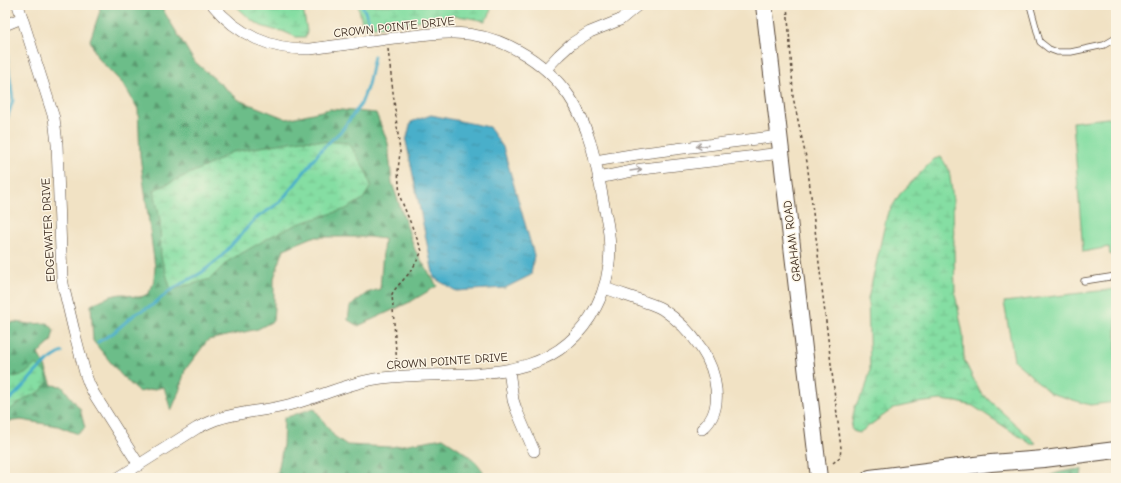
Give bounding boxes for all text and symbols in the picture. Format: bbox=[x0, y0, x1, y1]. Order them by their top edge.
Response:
street label: CROWN POINTE DRIVE bbox=[333, 14, 455, 40]
one-way arrow bbox=[695, 142, 708, 150]
one-way arrow bbox=[630, 166, 643, 174]
street label: EDGEWATER DRIVE bbox=[38, 178, 58, 282]
street label: GRAHAM ROAD bbox=[780, 200, 804, 282]
street label: CROWN POINTE DRIVE bbox=[386, 350, 508, 372]

